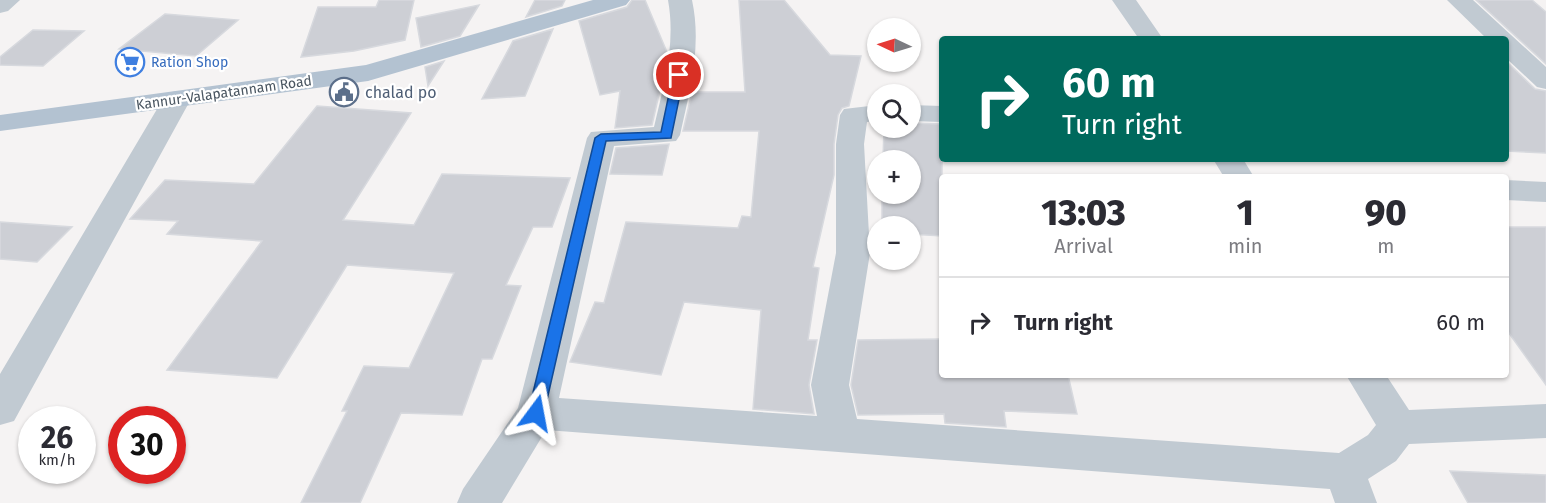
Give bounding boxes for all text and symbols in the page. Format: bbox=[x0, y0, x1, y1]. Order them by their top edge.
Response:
north arrow bbox=[867, 18, 921, 72]
map controls bbox=[867, 18, 921, 270]
supermarket icon: Ration Shop bbox=[114, 46, 146, 78]
pin bbox=[653, 49, 704, 100]
place label: Ration Shop bbox=[151, 54, 228, 71]
icon: arrive bbox=[662, 58, 695, 91]
text: 60 m bbox=[1062, 58, 1156, 108]
icon: right bbox=[963, 60, 1041, 138]
street label: Kannur-Valapatannam Road bbox=[135, 72, 313, 114]
public building icon: chalad po bbox=[328, 76, 360, 108]
place label: chalad po bbox=[365, 83, 437, 102]
button: search bbox=[867, 84, 921, 138]
text: Turn right bbox=[1062, 109, 1182, 141]
button: + bbox=[867, 150, 921, 204]
text: 13:03 bbox=[1041, 191, 1126, 235]
text: 1 bbox=[1237, 191, 1254, 235]
text: 90 bbox=[1365, 191, 1407, 235]
button: − bbox=[867, 216, 921, 270]
text: Arrival bbox=[1054, 234, 1113, 258]
text: min bbox=[1228, 234, 1263, 258]
text: m bbox=[1377, 234, 1394, 258]
icon: right bbox=[963, 306, 996, 339]
text: Turn right bbox=[1014, 309, 1113, 336]
text: 60 m bbox=[1436, 309, 1485, 336]
position arrow bbox=[504, 381, 568, 445]
speed limit sign: 30 bbox=[108, 406, 186, 484]
text: 26 bbox=[41, 420, 73, 456]
text: km/h bbox=[38, 451, 76, 469]

